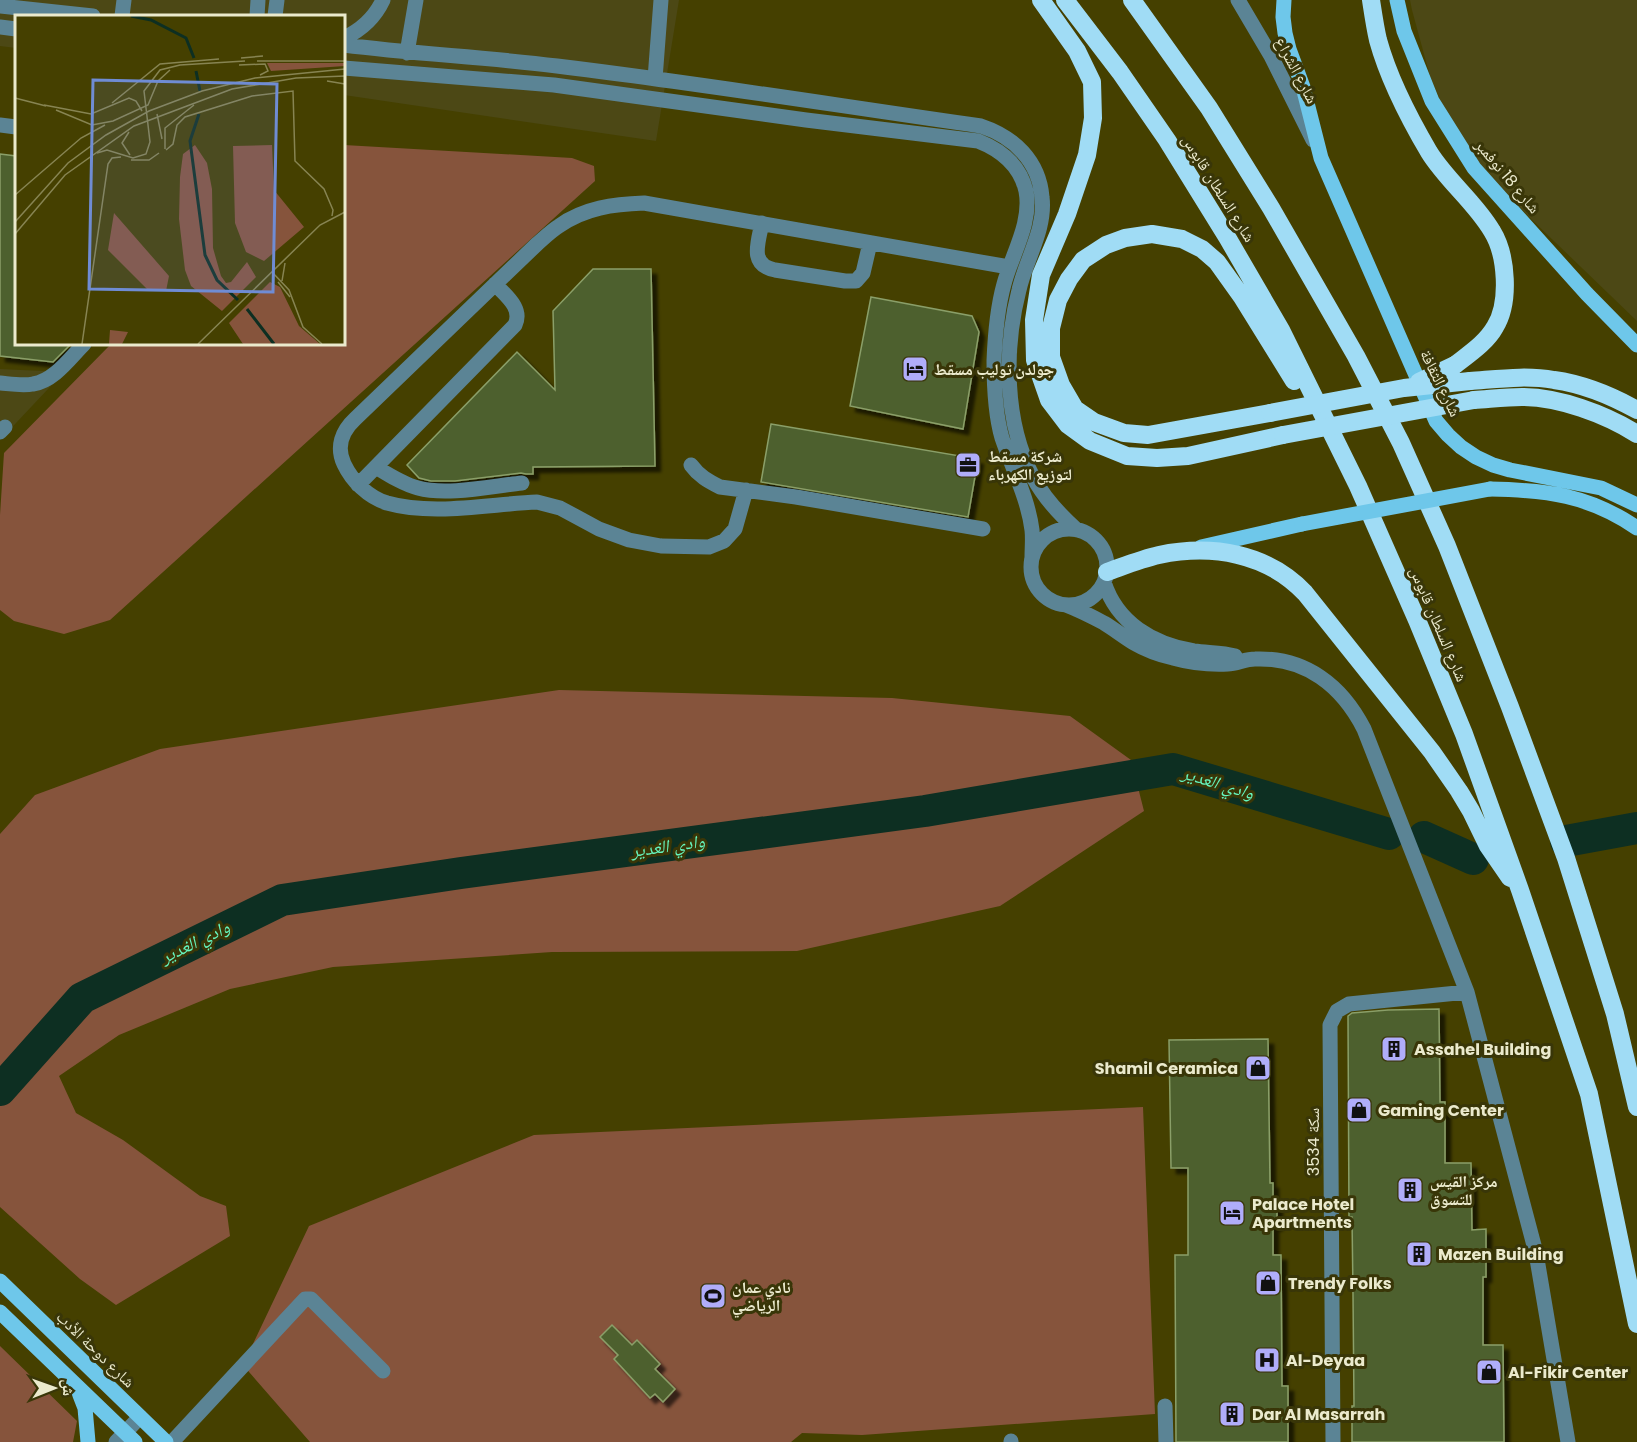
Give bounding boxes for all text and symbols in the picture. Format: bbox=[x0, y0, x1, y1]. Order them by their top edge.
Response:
inset map bbox=[15, 15, 345, 345]
street label: شارع الشراع bbox=[1269, 33, 1324, 108]
street label: شارع السلطان قابوس bbox=[1176, 130, 1261, 247]
street label: شارع 18 نوفمبر bbox=[1469, 133, 1546, 218]
street label: شارع الثقافة bbox=[1414, 346, 1467, 421]
hotel icon: جولدن توليب مسقط bbox=[900, 354, 930, 384]
place label: جولدن توليب مسقط bbox=[934, 358, 1054, 381]
place label: شركة مسقط لتوزيع الكهرباء bbox=[988, 445, 1072, 486]
office icon: شركة مسقط لتوزيع الكهرباء bbox=[953, 450, 983, 480]
street label: شارع السلطان قابوس bbox=[1404, 563, 1473, 685]
water label: وادي الغدير bbox=[1176, 759, 1258, 808]
water label: وادي الغدير bbox=[627, 828, 707, 866]
water label: وادي الغدير bbox=[154, 914, 235, 972]
building icon: Assahel Building bbox=[1379, 1034, 1409, 1064]
place label: Assahel Building bbox=[1414, 1038, 1551, 1061]
shop icon: Shamil Ceramica bbox=[1243, 1053, 1273, 1083]
place label: Shamil Ceramica bbox=[1095, 1057, 1238, 1080]
shop icon: Gaming Center bbox=[1344, 1095, 1374, 1125]
place label: Gaming Center bbox=[1378, 1099, 1504, 1122]
street label: سكة 3534 bbox=[1302, 1108, 1325, 1176]
place label: مركز القيس للتسوق bbox=[1430, 1170, 1498, 1211]
building icon: مركز القيس للتسوق bbox=[1395, 1175, 1425, 1205]
place label: Palace Hotel Apartments bbox=[1252, 1193, 1354, 1234]
hotel icon: Palace Hotel Apartments bbox=[1217, 1198, 1247, 1228]
building icon: Mazen Building bbox=[1404, 1239, 1434, 1269]
place label: Mazen Building bbox=[1438, 1243, 1564, 1266]
shop icon: Trendy Folks bbox=[1253, 1268, 1283, 1298]
place label: Trendy Folks bbox=[1288, 1272, 1392, 1295]
place label: نادي عمان الرياضي bbox=[732, 1276, 791, 1318]
sports icon: نادي عمان الرياضي bbox=[698, 1281, 728, 1311]
street label: شارع دوحة الأدب bbox=[53, 1307, 139, 1391]
hospital icon: Al-Deyaa bbox=[1252, 1345, 1282, 1375]
place label: Al-Deyaa bbox=[1286, 1349, 1365, 1372]
shop icon: Al-Fikir Center bbox=[1474, 1357, 1504, 1387]
north arrow bbox=[24, 1358, 84, 1418]
place label: Al-Fikir Center bbox=[1508, 1361, 1628, 1384]
building icon: Dar Al Masarrah bbox=[1217, 1399, 1247, 1429]
place label: Dar Al Masarrah bbox=[1252, 1403, 1385, 1426]

